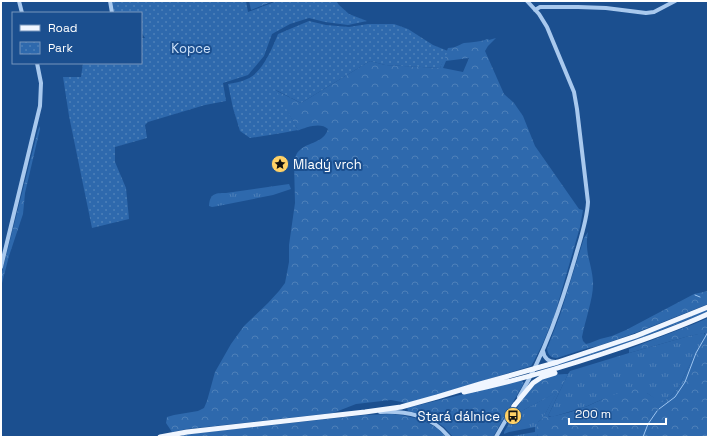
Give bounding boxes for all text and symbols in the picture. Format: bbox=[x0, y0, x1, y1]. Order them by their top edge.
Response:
legend bbox=[12, 12, 142, 64]
text: Road bbox=[48, 20, 77, 36]
text: Park bbox=[48, 40, 73, 56]
park label: Kopce bbox=[171, 40, 211, 57]
place icon: Mladý vrch bbox=[270, 154, 290, 174]
place label: Mladý vrch bbox=[293, 156, 362, 173]
scale bar bbox=[569, 400, 666, 426]
bus stop icon: Stará dálnice bbox=[503, 406, 523, 426]
text: 200 m bbox=[575, 406, 611, 422]
place label: Stará dálnice bbox=[417, 408, 500, 425]

